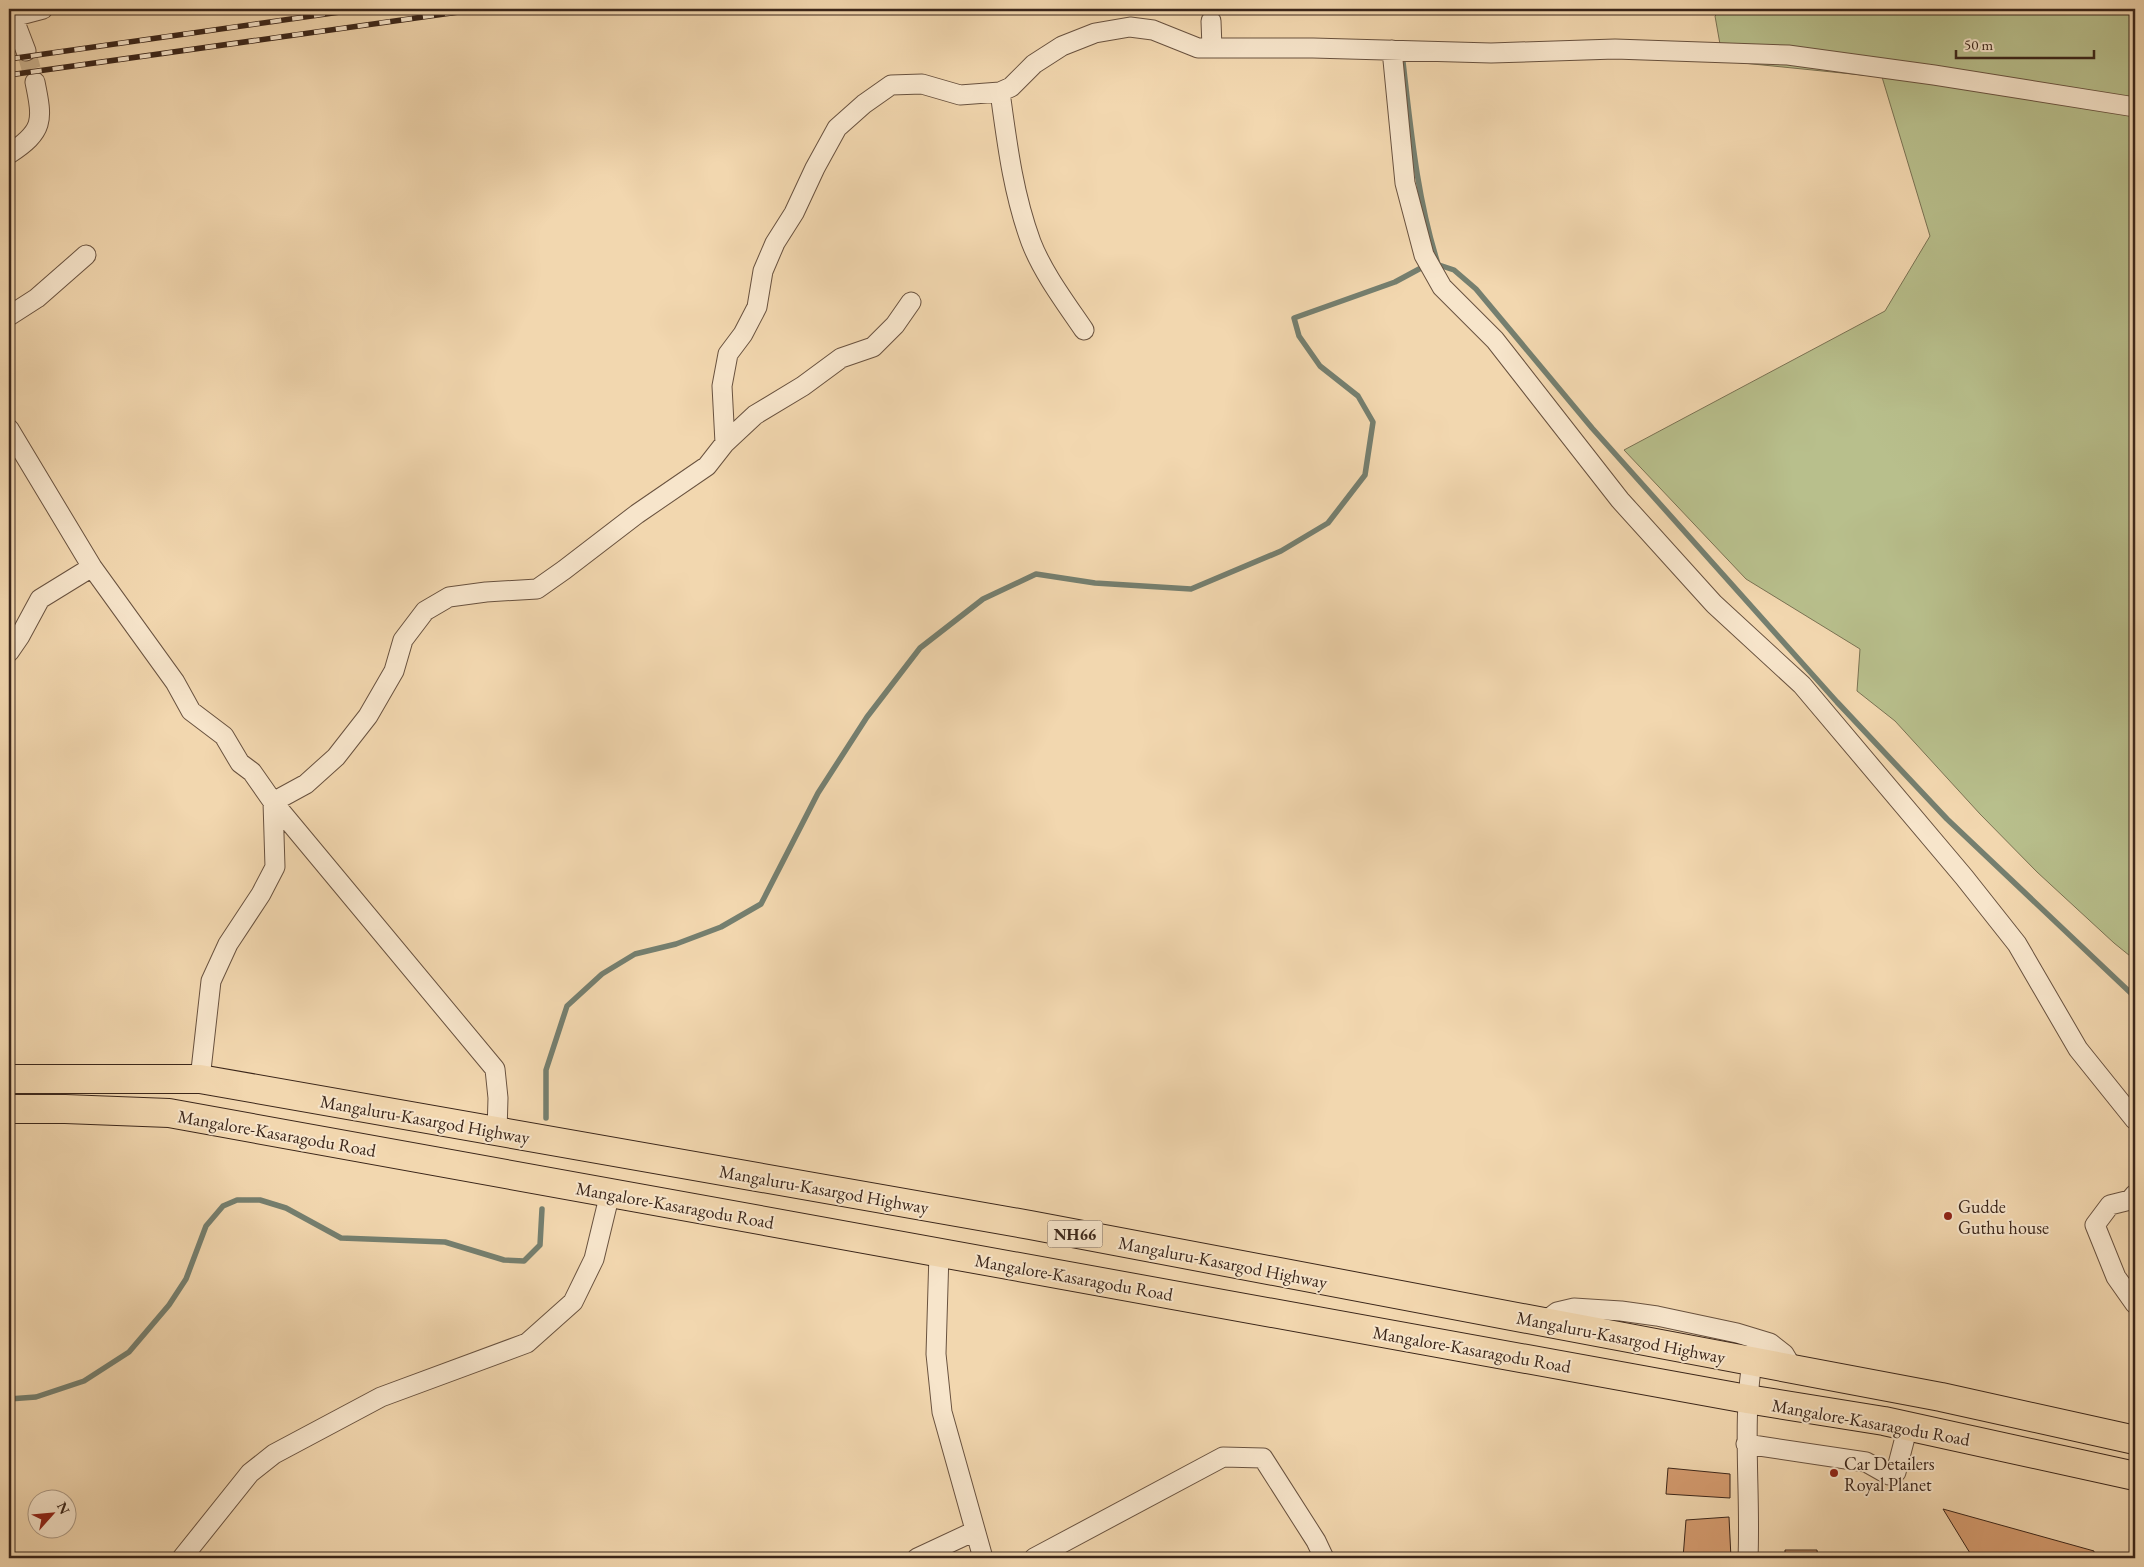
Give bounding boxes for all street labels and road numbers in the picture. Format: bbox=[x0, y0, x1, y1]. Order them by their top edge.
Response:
street label: Mangaluru-Kasargod Highway bbox=[318, 1089, 532, 1149]
street label: Mangalore-Kasaragodu Road bbox=[176, 1104, 379, 1162]
street label: Mangaluru-Kasargod Highway bbox=[717, 1159, 931, 1219]
street label: Mangalore-Kasaragodu Road bbox=[574, 1176, 777, 1234]
road number: NH66 bbox=[1048, 1220, 1102, 1248]
street label: Mangaluru-Kasargod Highway bbox=[1117, 1230, 1329, 1294]
street label: Mangalore-Kasaragodu Road bbox=[973, 1248, 1176, 1306]
street label: Mangaluru-Kasargod Highway bbox=[1515, 1305, 1727, 1369]
street label: Mangalore-Kasaragodu Road bbox=[1371, 1320, 1574, 1378]
street label: Mangalore-Kasaragodu Road bbox=[1770, 1393, 1973, 1451]

